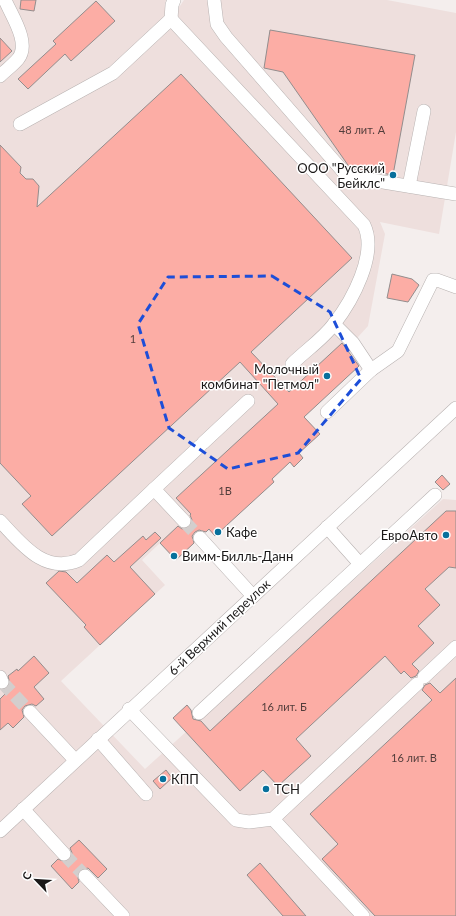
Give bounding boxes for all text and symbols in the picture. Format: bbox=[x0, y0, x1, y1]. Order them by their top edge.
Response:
house number: 48 лит. А bbox=[339, 123, 386, 136]
place label: ООО "Русский Бейклс" bbox=[297, 160, 385, 191]
marker: ООО "Русский Бейклс" bbox=[388, 170, 398, 180]
house number: 1 bbox=[130, 332, 136, 345]
place label: Молочный комбинат "Петмол" bbox=[201, 361, 319, 392]
marker: Молочный комбинат "Петмол" bbox=[322, 371, 332, 381]
house number: 1В bbox=[218, 484, 232, 497]
place label: Кафе bbox=[226, 524, 257, 540]
marker: Кафе bbox=[213, 527, 223, 537]
place label: ЕвроАвто bbox=[381, 527, 438, 543]
marker: ЕвроАвто bbox=[441, 530, 451, 540]
place label: Вимм-Билль-Данн bbox=[182, 548, 293, 564]
marker: Вимм-Билль-Данн bbox=[169, 551, 179, 561]
street label: 6-й Верхний переулок bbox=[165, 575, 273, 678]
house number: 16 лит. Б bbox=[261, 700, 307, 713]
house number: 16 лит. В bbox=[391, 751, 437, 764]
place label: КПП bbox=[171, 771, 199, 787]
marker: КПП bbox=[158, 774, 168, 784]
place label: ТСН bbox=[274, 781, 300, 797]
marker: ТСН bbox=[261, 784, 271, 794]
north arrow bbox=[16, 860, 56, 900]
text: С bbox=[19, 869, 34, 882]

